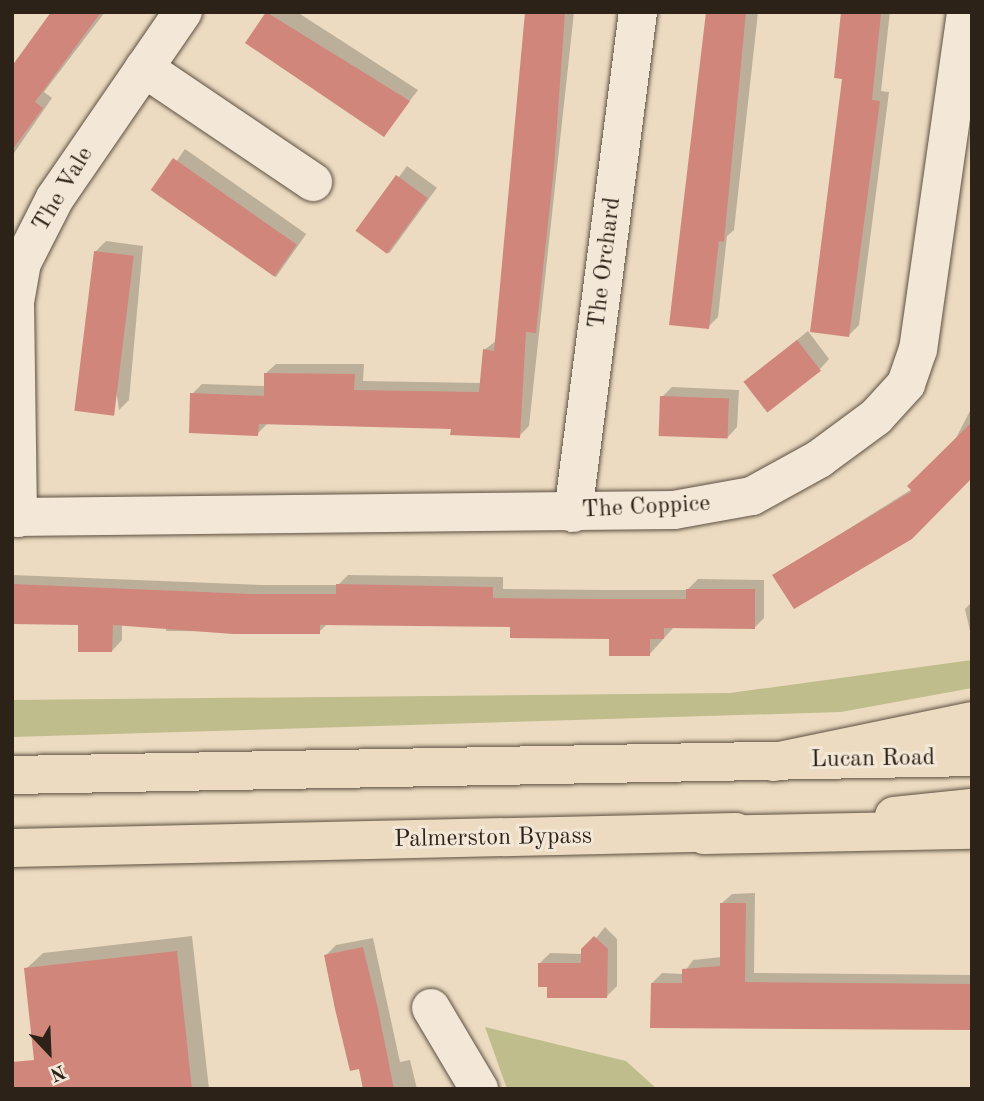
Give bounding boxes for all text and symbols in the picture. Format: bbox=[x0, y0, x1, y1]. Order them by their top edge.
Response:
street label: The Vale bbox=[27, 142, 101, 238]
street label: The Orchard bbox=[584, 196, 628, 330]
street label: The Coppice bbox=[581, 490, 711, 526]
street label: Lucan Road bbox=[811, 745, 935, 775]
street label: Palmerston Bypass bbox=[394, 823, 592, 855]
north arrow bbox=[14, 1017, 84, 1087]
text: N bbox=[47, 1060, 68, 1083]

